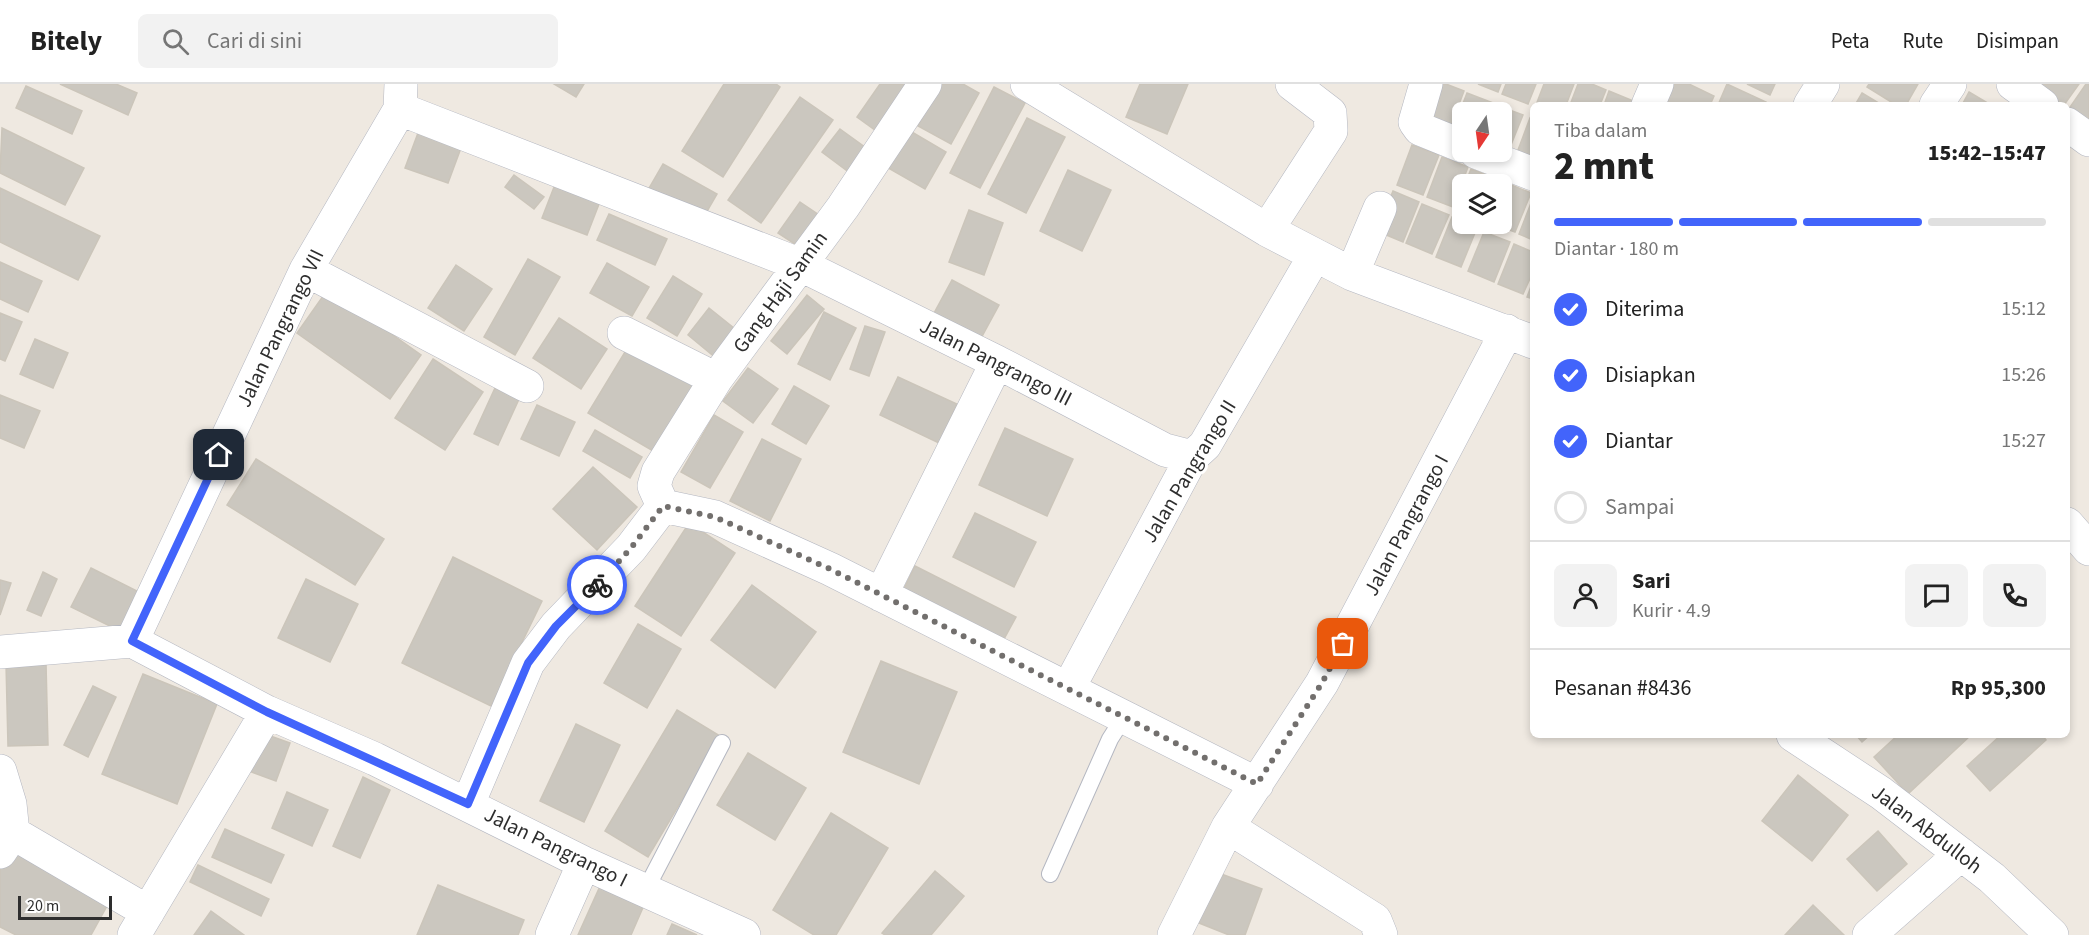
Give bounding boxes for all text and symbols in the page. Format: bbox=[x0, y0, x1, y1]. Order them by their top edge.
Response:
search box bbox=[138, 14, 558, 68]
text: Bitely bbox=[30, 21, 102, 61]
icon: search bbox=[159, 25, 192, 58]
text: Cari di sini bbox=[207, 25, 302, 57]
text: Peta bbox=[1831, 26, 1869, 56]
text: Rute bbox=[1902, 26, 1943, 56]
text: Disimpan bbox=[1976, 26, 2059, 56]
north arrow bbox=[1452, 102, 1512, 162]
map controls bbox=[1452, 102, 1512, 234]
text: Tiba dalam bbox=[1554, 117, 1647, 145]
text: 15:42–15:47 bbox=[1928, 137, 2046, 169]
text: 2 mnt bbox=[1554, 139, 1654, 195]
button: layers bbox=[1452, 174, 1512, 234]
street label: Gang Haji Samin bbox=[725, 225, 835, 359]
text: Diantar · 180 m bbox=[1554, 235, 1679, 263]
street label: Jalan Pangrango VII bbox=[229, 244, 331, 412]
icon: check bbox=[1554, 293, 1587, 326]
text: Diterima bbox=[1605, 293, 1684, 325]
text: 15:12 bbox=[2001, 295, 2046, 323]
street label: Jalan Pangrango III bbox=[915, 311, 1077, 413]
icon: check bbox=[1554, 359, 1587, 392]
text: Disiapkan bbox=[1605, 359, 1696, 391]
text: 15:26 bbox=[2001, 361, 2046, 389]
street label: Jalan Pangrango II bbox=[1135, 394, 1243, 548]
icon: check bbox=[1554, 425, 1587, 458]
text: Diantar bbox=[1605, 425, 1673, 457]
text: 15:27 bbox=[2001, 427, 2046, 455]
pin bbox=[193, 429, 244, 480]
icon: home bbox=[202, 438, 235, 471]
street label: Jalan Pangrango I bbox=[1356, 449, 1456, 601]
text: Sampai bbox=[1605, 491, 1674, 523]
courier bbox=[567, 555, 627, 615]
button: person bbox=[1554, 564, 1617, 627]
button: chat bbox=[1905, 564, 1968, 627]
button: phone bbox=[1983, 564, 2046, 627]
text: Sari bbox=[1632, 565, 1671, 597]
icon: bike bbox=[581, 569, 614, 602]
text: Kurir · 4.9 bbox=[1632, 597, 1711, 625]
pin bbox=[1317, 618, 1368, 669]
icon: bag bbox=[1326, 627, 1359, 660]
text: Pesanan #8436 bbox=[1554, 672, 1691, 704]
text: Rp 95,300 bbox=[1951, 672, 2046, 704]
street label: Jalan Abdulloh bbox=[1865, 777, 1989, 881]
street label: Jalan Pangrango I bbox=[479, 799, 633, 895]
scale bar bbox=[18, 893, 112, 920]
text: 20 m bbox=[27, 895, 59, 917]

